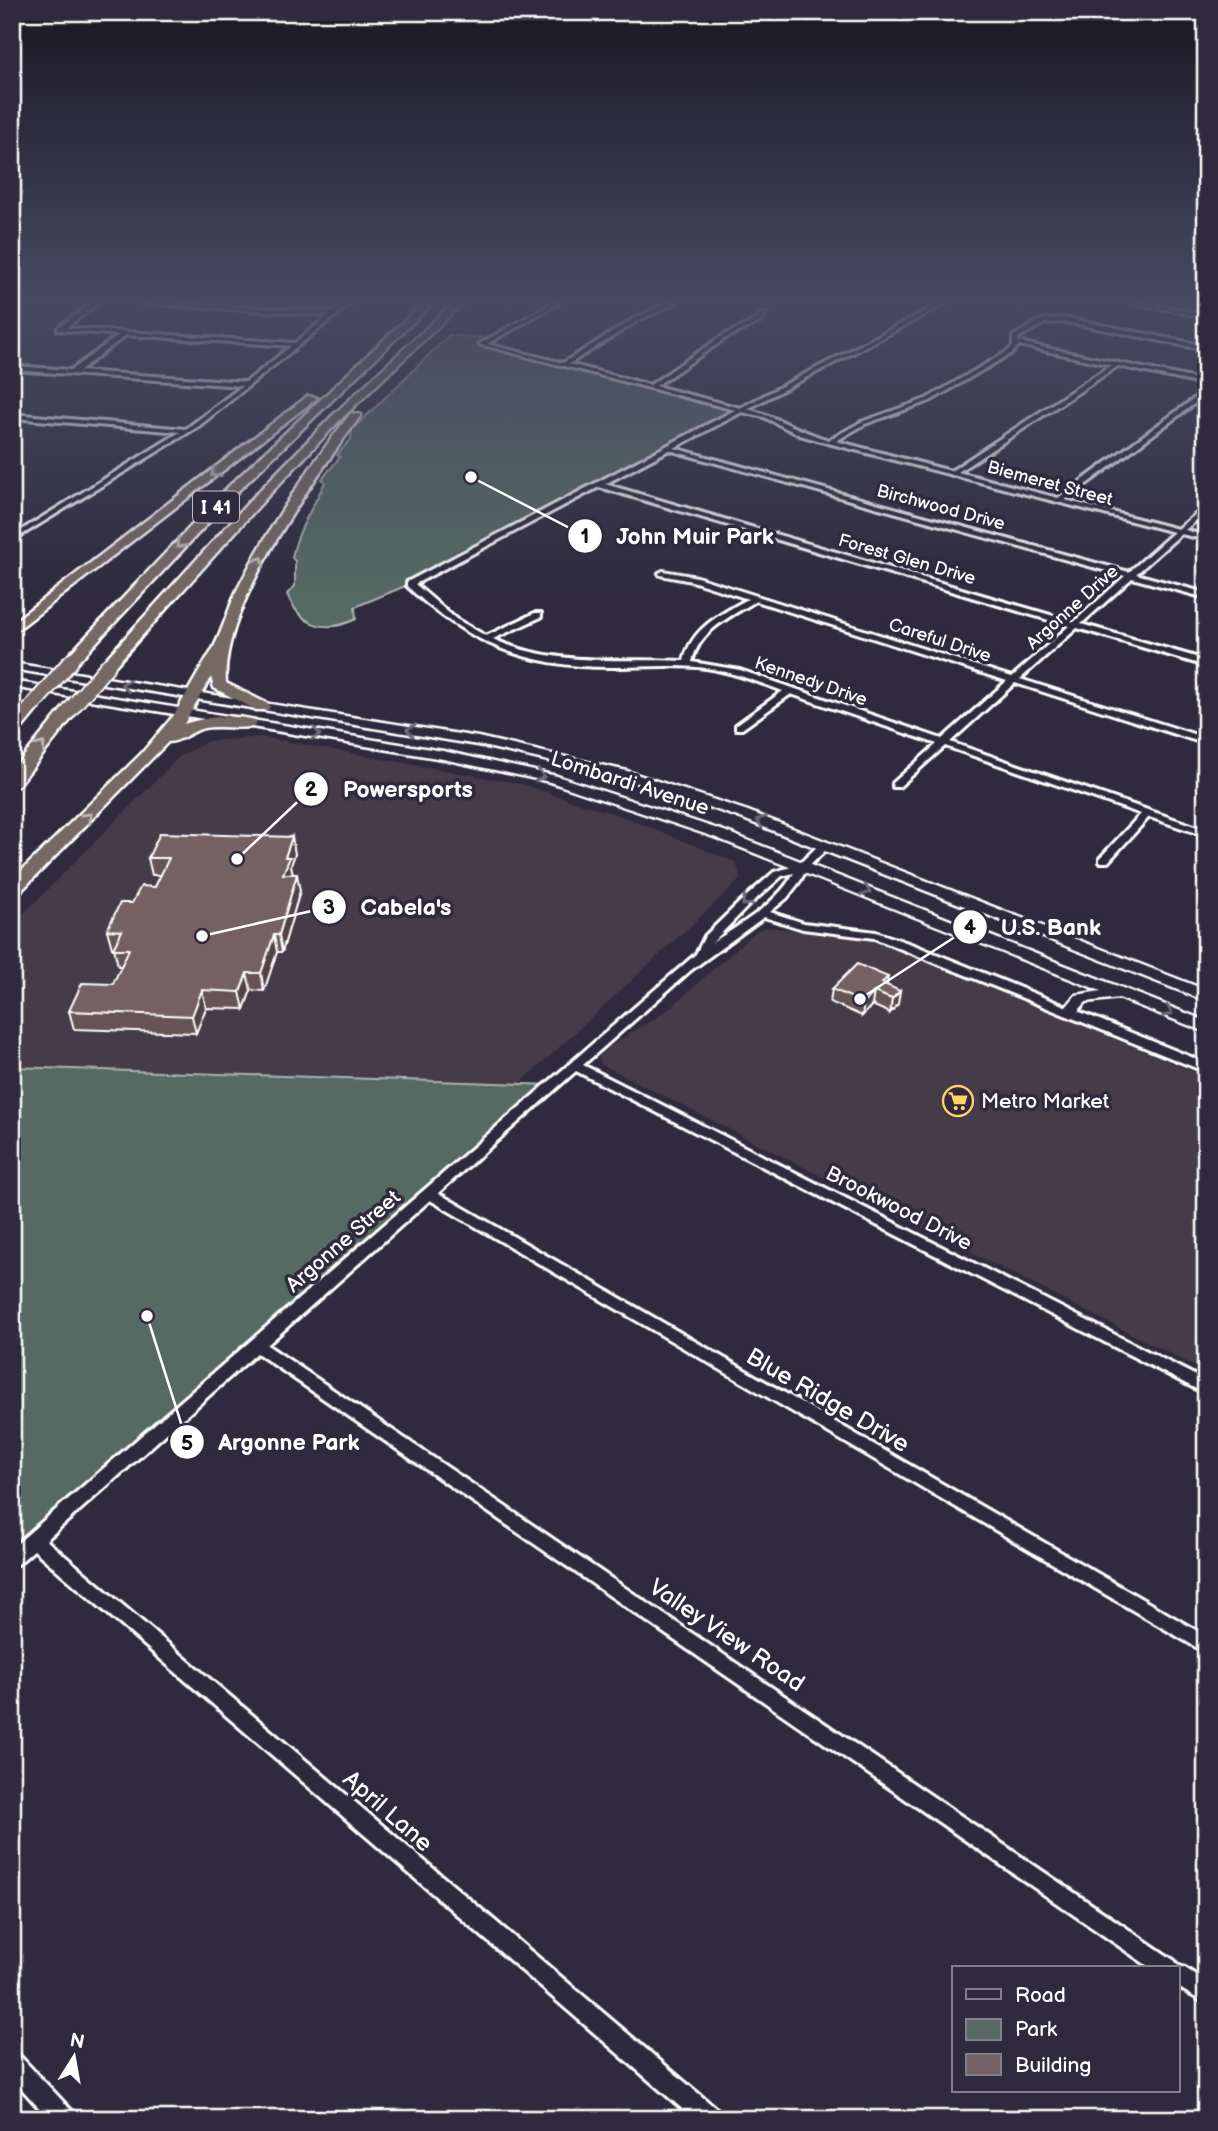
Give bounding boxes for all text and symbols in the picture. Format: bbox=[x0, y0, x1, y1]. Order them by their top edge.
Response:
street label: Biemeret Street bbox=[985, 457, 1115, 510]
one-way arrow bbox=[211, 465, 224, 477]
street label: Birchwood Drive bbox=[874, 480, 1008, 535]
road number: I 41 bbox=[193, 492, 239, 522]
callout: John Muir Park bbox=[567, 514, 788, 558]
text: John Muir Park bbox=[616, 523, 774, 551]
text: 1 bbox=[581, 524, 589, 549]
street label: Forest Glen Drive bbox=[836, 530, 978, 589]
one-way arrow bbox=[175, 536, 188, 549]
one-way arrow bbox=[252, 555, 265, 568]
street label: Argonne Drive bbox=[1022, 561, 1123, 654]
street label: Careful Drive bbox=[886, 614, 994, 667]
street label: Kennedy Drive bbox=[752, 652, 870, 711]
one-way arrow bbox=[120, 678, 132, 693]
one-way arrow bbox=[405, 723, 417, 738]
one-way arrow bbox=[310, 726, 322, 741]
one-way arrow bbox=[32, 742, 45, 754]
street label: Lombardi Avenue bbox=[548, 746, 712, 821]
callout: Powersports bbox=[294, 767, 487, 811]
one-way arrow bbox=[533, 768, 545, 782]
text: Powersports bbox=[343, 776, 473, 804]
text: 2 bbox=[305, 777, 318, 802]
one-way arrow bbox=[80, 812, 93, 825]
one-way arrow bbox=[755, 816, 767, 830]
one-way arrow bbox=[859, 883, 871, 897]
callout: Cabela's bbox=[311, 885, 465, 929]
text: Cabela's bbox=[361, 894, 451, 922]
one-way arrow bbox=[741, 894, 754, 907]
text: 3 bbox=[323, 895, 335, 920]
callout: U.S. Bank bbox=[952, 905, 1115, 949]
text: U.S. Bank bbox=[1001, 914, 1101, 942]
text: 4 bbox=[964, 915, 977, 940]
one-way arrow bbox=[1161, 1003, 1173, 1017]
supermarket icon: Metro Market bbox=[941, 1084, 975, 1118]
place label: Metro Market bbox=[981, 1089, 1110, 1114]
street label: Brookwood Drive bbox=[822, 1161, 976, 1256]
street label: Argonne Street bbox=[281, 1185, 406, 1298]
street label: Blue Ridge Drive bbox=[741, 1342, 914, 1459]
callout: Argonne Park bbox=[170, 1420, 374, 1464]
text: Argonne Park bbox=[217, 1429, 360, 1457]
text: 5 bbox=[181, 1431, 193, 1456]
street label: Valley View Road bbox=[643, 1573, 810, 1698]
street label: April Lane bbox=[337, 1765, 438, 1858]
legend bbox=[952, 1966, 1180, 2092]
text: Road bbox=[1015, 1983, 1066, 2008]
text: Park bbox=[1015, 2017, 1058, 2042]
north arrow bbox=[38, 2022, 108, 2092]
text: N bbox=[68, 2029, 86, 2054]
text: Building bbox=[1015, 2053, 1091, 2078]

